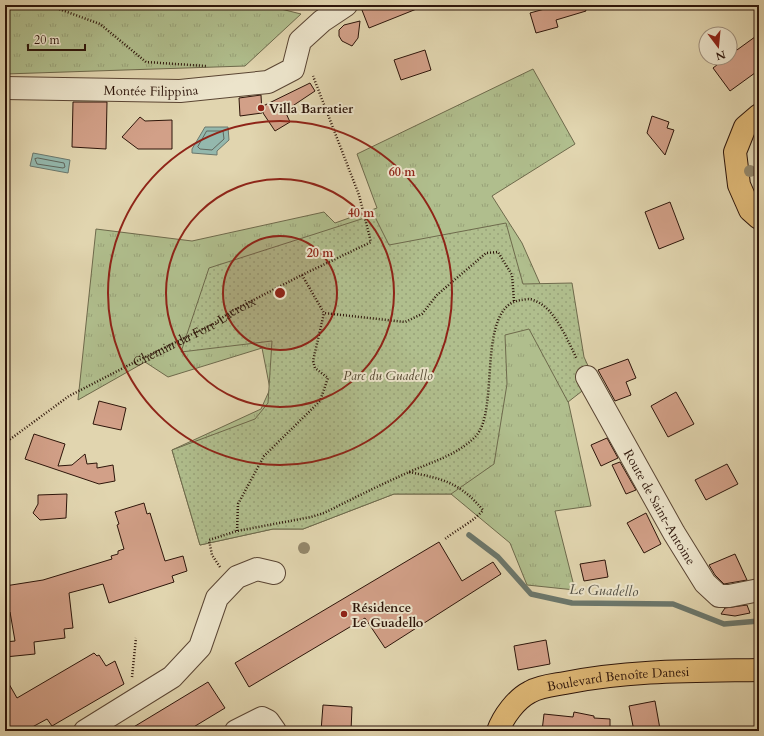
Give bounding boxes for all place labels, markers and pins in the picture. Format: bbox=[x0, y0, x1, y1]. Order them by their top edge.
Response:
place label: Villa Barratier bbox=[269, 100, 354, 118]
marker: Villa Barratier bbox=[256, 103, 266, 113]
centre of rings bbox=[273, 286, 287, 300]
place label: Résidence Le Guadello bbox=[352, 599, 424, 632]
marker: Résidence Le Guadello bbox=[339, 609, 349, 619]

